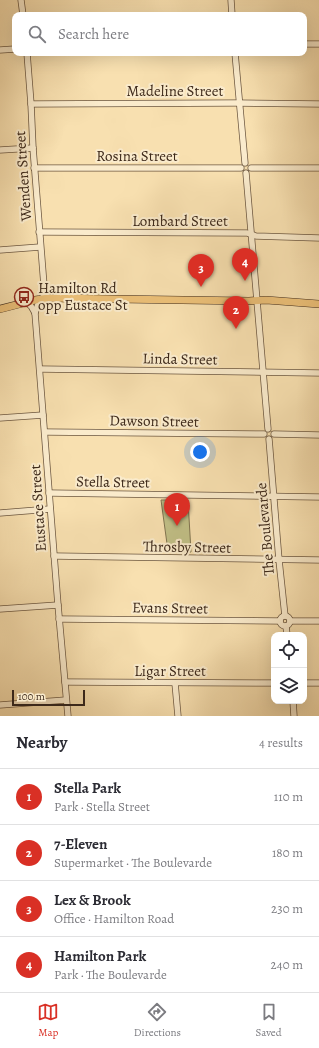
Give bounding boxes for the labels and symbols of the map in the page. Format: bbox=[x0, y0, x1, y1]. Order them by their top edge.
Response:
street label: Madeline Street bbox=[126, 81, 224, 101]
street label: Wenden Street bbox=[10, 130, 36, 223]
street label: Rosina Street bbox=[96, 146, 178, 166]
street label: Lombard Street bbox=[132, 211, 228, 231]
pin: 4 bbox=[232, 248, 258, 281]
pin: 3 bbox=[188, 254, 214, 287]
place label: Hamilton Rd opp Eustace St bbox=[38, 278, 128, 315]
bus stop icon: Hamilton Rd opp Eustace St bbox=[13, 286, 35, 308]
pin: 2 bbox=[223, 296, 249, 329]
street label: Linda Street bbox=[142, 348, 218, 370]
street label: Dawson Street bbox=[109, 410, 199, 432]
your location bbox=[190, 442, 210, 462]
street label: Eustace Street bbox=[25, 464, 51, 552]
street label: Stella Street bbox=[76, 471, 150, 493]
street label: The Boulevarde bbox=[251, 481, 279, 576]
pin: 1 bbox=[164, 493, 190, 526]
street label: Throsby Street bbox=[143, 536, 231, 558]
street label: Evans Street bbox=[132, 597, 208, 619]
street label: Ligar Street bbox=[134, 661, 206, 681]
scale bar bbox=[12, 688, 85, 707]

